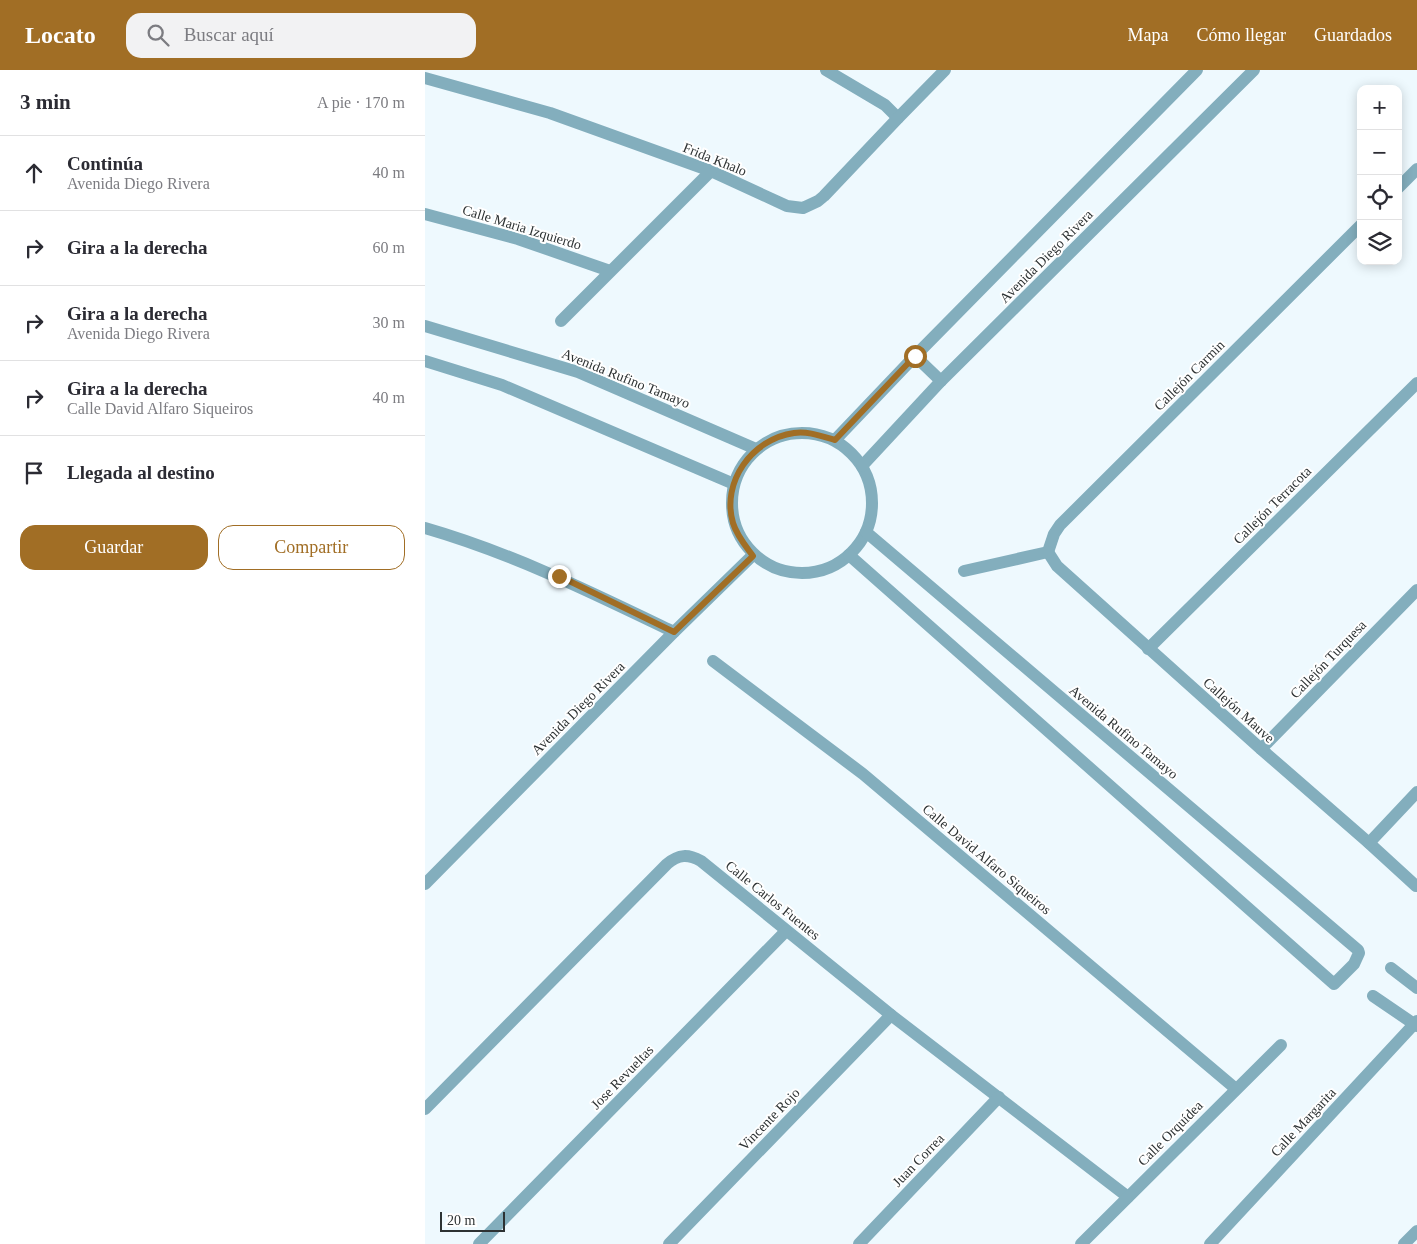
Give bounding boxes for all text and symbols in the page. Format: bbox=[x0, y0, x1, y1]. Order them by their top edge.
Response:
search box bbox=[126, 13, 476, 58]
icon: search bbox=[144, 21, 172, 49]
text: Locato bbox=[25, 22, 96, 48]
text: Buscar aquí bbox=[184, 24, 274, 45]
text: Mapa bbox=[1128, 25, 1169, 45]
text: Cómo llegar bbox=[1197, 25, 1286, 45]
text: Guardados bbox=[1314, 25, 1392, 45]
map controls bbox=[1357, 85, 1402, 265]
button: + bbox=[1357, 85, 1402, 130]
text: 3 min bbox=[20, 90, 71, 114]
text: A pie · 170 m bbox=[317, 94, 405, 111]
button: − bbox=[1357, 130, 1402, 175]
street label: Frida Khalo bbox=[681, 140, 749, 179]
text: Continúa bbox=[67, 153, 143, 174]
icon: ahead bbox=[20, 159, 48, 187]
text: 40 m bbox=[373, 164, 405, 181]
text: Avenida Diego Rivera bbox=[67, 175, 210, 192]
button: locate bbox=[1357, 175, 1402, 220]
street label: Calle Maria Izquierdo bbox=[461, 202, 583, 253]
street label: Avenida Diego Rivera bbox=[997, 206, 1096, 306]
button: layers bbox=[1357, 220, 1402, 265]
icon: right bbox=[20, 234, 48, 262]
text: Gira a la derecha bbox=[67, 237, 208, 258]
text: 60 m bbox=[373, 239, 405, 256]
text: Gira a la derecha bbox=[67, 303, 208, 324]
icon: right bbox=[20, 309, 48, 337]
text: 30 m bbox=[373, 314, 405, 331]
text: Avenida Diego Rivera bbox=[67, 325, 210, 342]
street label: Callejón Carmin bbox=[1151, 337, 1228, 414]
route start bbox=[904, 345, 927, 368]
street label: Avenida Rufino Tamayo bbox=[560, 346, 692, 411]
text: Gira a la derecha bbox=[67, 378, 208, 399]
icon: right bbox=[20, 384, 48, 412]
text: 40 m bbox=[373, 389, 405, 406]
text: Calle David Alfaro Siqueiros bbox=[67, 400, 253, 417]
icon: arrive bbox=[20, 459, 48, 487]
text: Llegada al destino bbox=[67, 462, 215, 483]
street label: Callejón Terracota bbox=[1231, 463, 1315, 547]
button: Guardar bbox=[20, 525, 208, 570]
button: Compartir bbox=[218, 525, 405, 570]
route end bbox=[548, 565, 571, 588]
street label: Callejón Turquesa bbox=[1287, 617, 1370, 701]
street label: Avenida Diego Rivera bbox=[529, 658, 628, 758]
street label: Callejón Mauve bbox=[1200, 675, 1277, 746]
street label: Avenida Rufino Tamayo bbox=[1066, 683, 1181, 782]
street label: Calle David Alfaro Siqueiros bbox=[919, 801, 1054, 917]
street label: Calle Carlos Fuentes bbox=[723, 858, 823, 943]
street label: Jose Revueltas bbox=[588, 1042, 657, 1112]
street label: Calle Margarita bbox=[1268, 1084, 1339, 1160]
street label: Vincente Rojo bbox=[736, 1085, 803, 1153]
street label: Calle Orquídea bbox=[1135, 1097, 1206, 1169]
street label: Juan Correa bbox=[890, 1130, 948, 1190]
scale bar bbox=[440, 1209, 505, 1232]
text: 20 m bbox=[447, 1213, 475, 1228]

